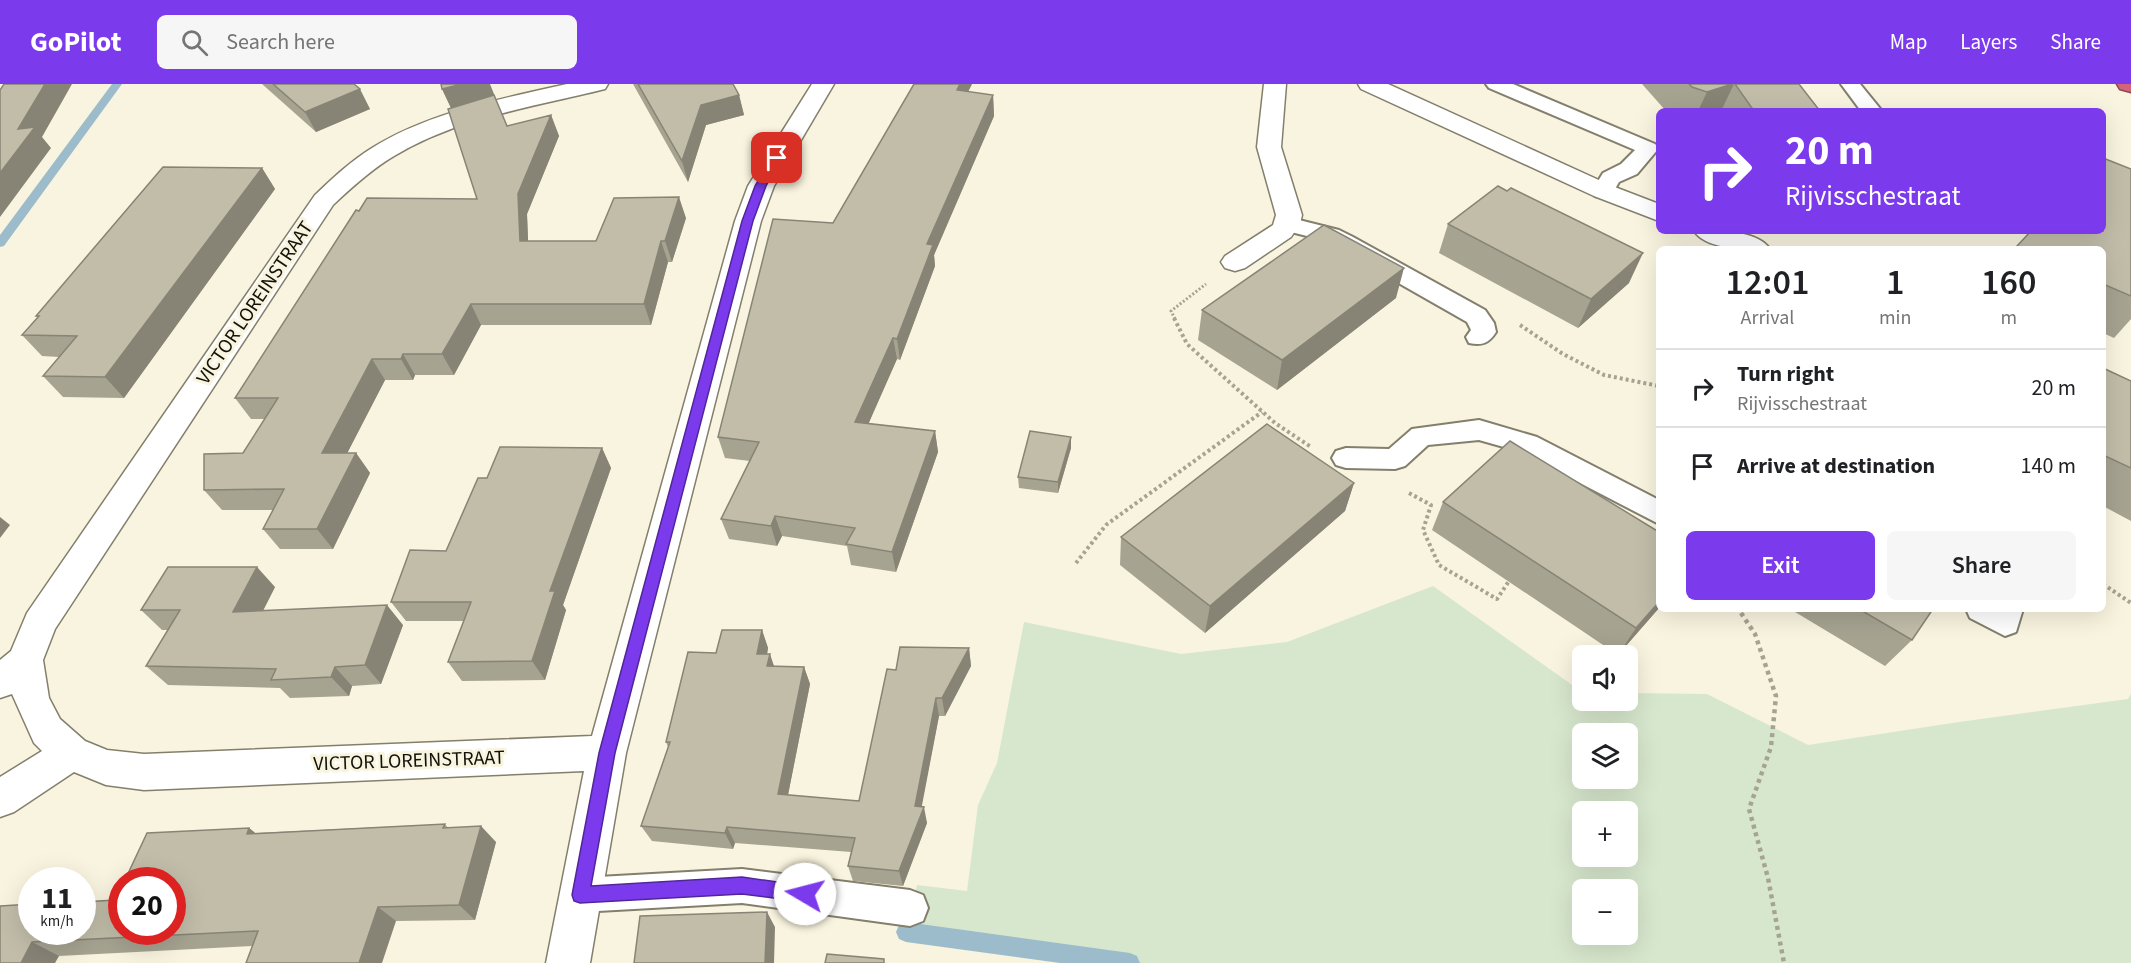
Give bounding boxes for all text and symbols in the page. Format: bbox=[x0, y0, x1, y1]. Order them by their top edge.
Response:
search box bbox=[157, 15, 577, 69]
text: GoPilot bbox=[30, 22, 121, 62]
icon: search bbox=[178, 26, 211, 59]
text: Search here bbox=[226, 26, 335, 58]
text: Map bbox=[1890, 27, 1927, 57]
text: Layers bbox=[1960, 27, 2017, 57]
text: Share bbox=[2050, 27, 2101, 57]
text: 20 m bbox=[1785, 121, 1874, 181]
pin bbox=[751, 132, 802, 183]
icon: right bbox=[1686, 132, 1764, 210]
icon: arrive bbox=[760, 141, 793, 174]
text: Rijvisschestraat bbox=[1785, 177, 1961, 216]
street label: VICTOR LOREINSTRAAT bbox=[190, 215, 320, 390]
text: 12:01 bbox=[1726, 257, 1809, 308]
text: 1 bbox=[1886, 257, 1904, 308]
text: 160 bbox=[1981, 257, 2036, 308]
text: Arrival bbox=[1741, 304, 1794, 332]
text: min bbox=[1879, 304, 1911, 332]
text: m bbox=[2000, 304, 2017, 332]
text: Turn right bbox=[1737, 358, 1834, 390]
icon: right bbox=[1686, 372, 1719, 405]
text: 20 m bbox=[2031, 372, 2076, 404]
text: Rijvisschestraat bbox=[1737, 390, 1867, 418]
icon: arrive bbox=[1686, 450, 1719, 483]
text: Arrive at destination bbox=[1737, 450, 1935, 482]
text: 140 m bbox=[2021, 450, 2076, 482]
button: Exit bbox=[1686, 531, 1875, 600]
button: Share bbox=[1887, 531, 2076, 600]
map controls bbox=[1572, 645, 1638, 945]
button: sound bbox=[1572, 645, 1638, 711]
button: layers bbox=[1572, 723, 1638, 789]
street label: VICTOR LOREINSTRAAT bbox=[313, 744, 506, 778]
button: + bbox=[1572, 801, 1638, 867]
position arrow bbox=[773, 862, 837, 926]
speed limit sign: 20 bbox=[108, 867, 186, 945]
text: 11 bbox=[41, 877, 73, 920]
button: − bbox=[1572, 879, 1638, 945]
text: km/h bbox=[40, 911, 74, 932]

